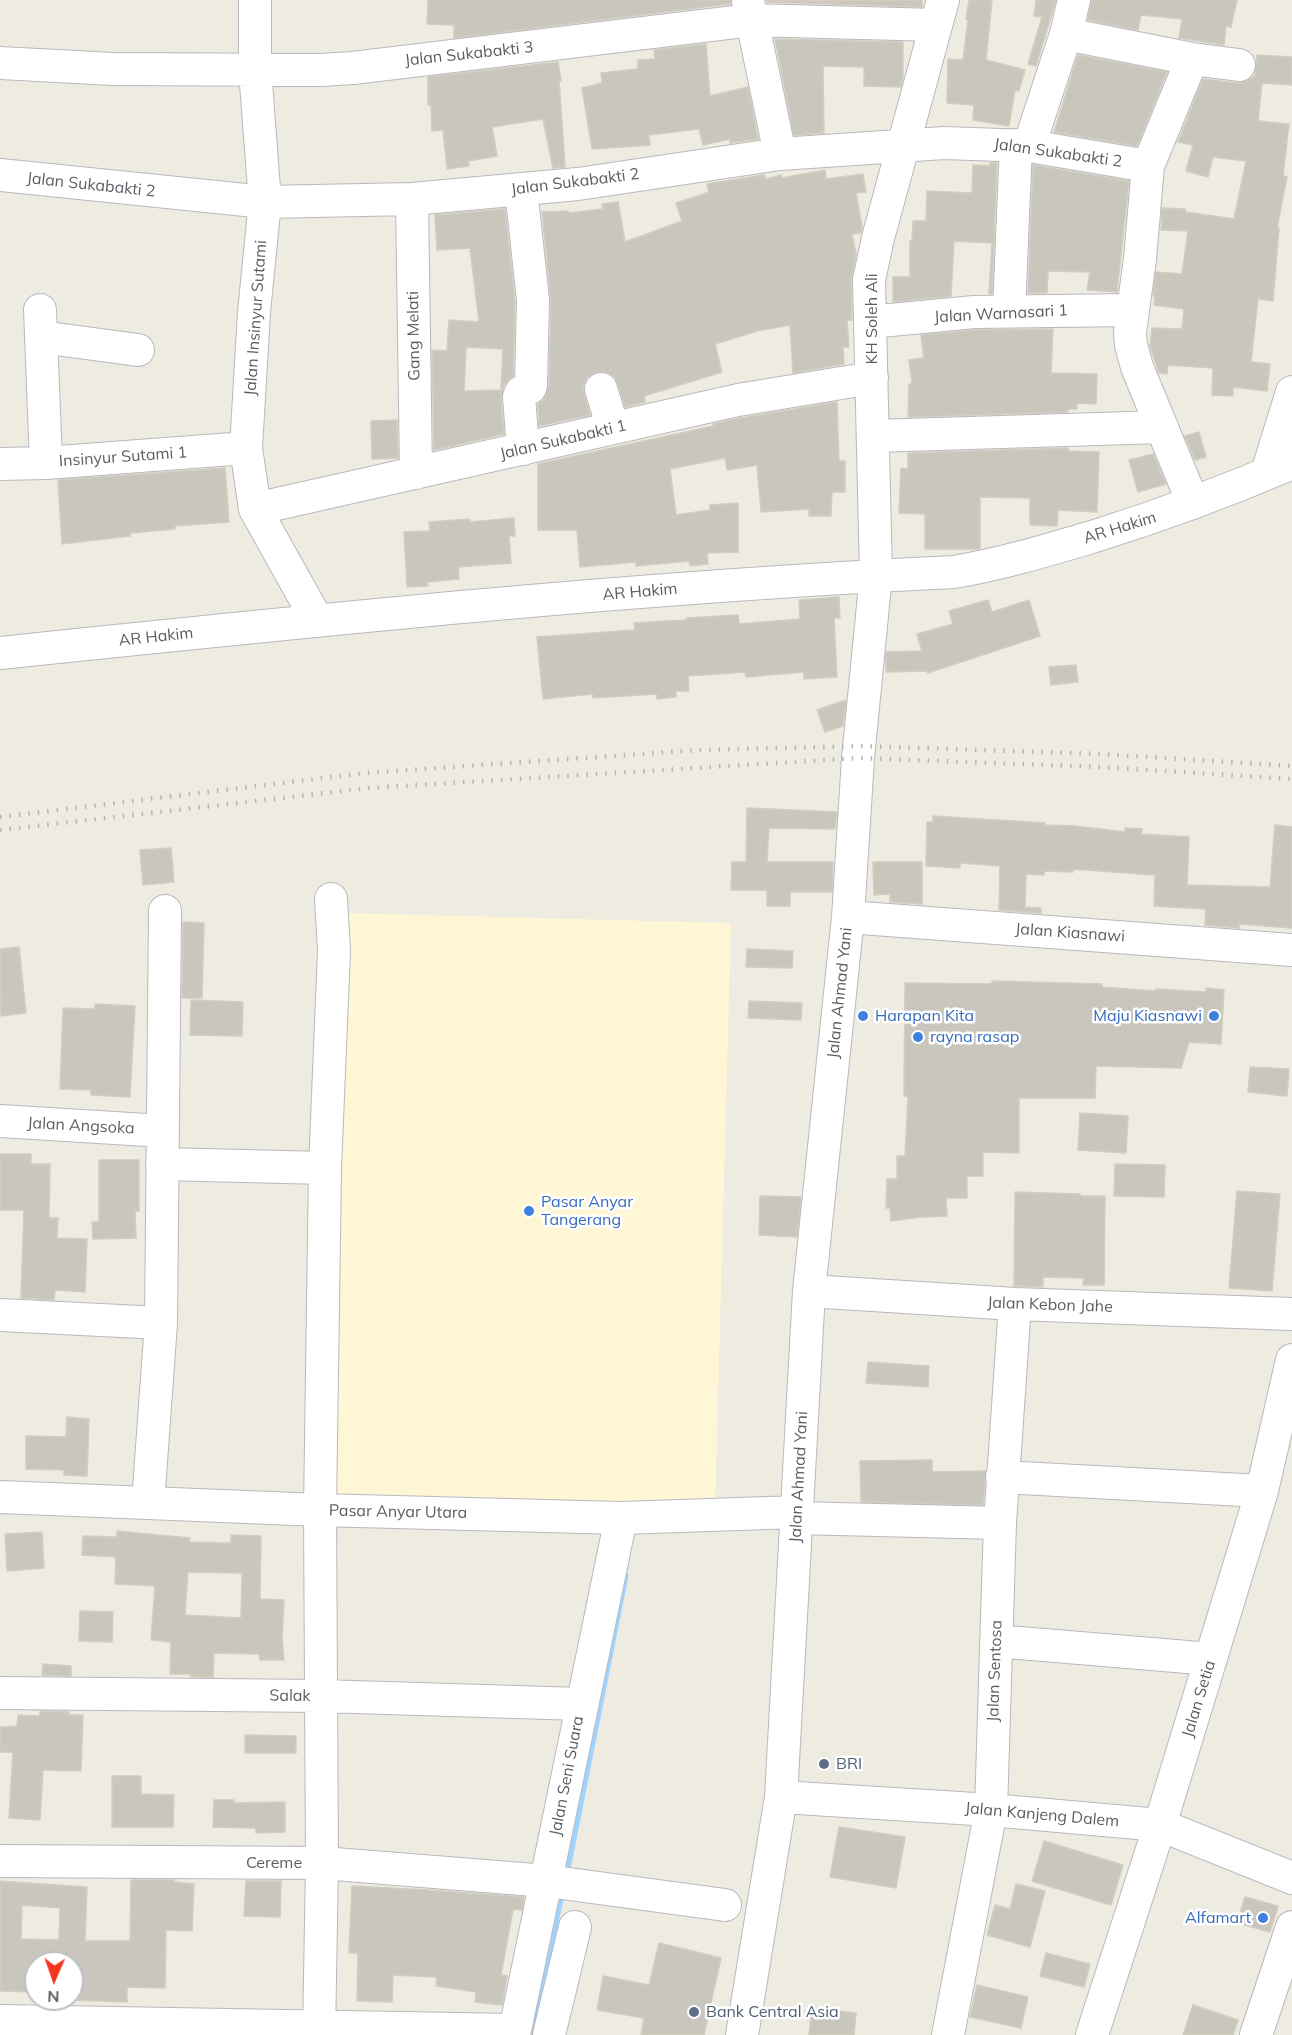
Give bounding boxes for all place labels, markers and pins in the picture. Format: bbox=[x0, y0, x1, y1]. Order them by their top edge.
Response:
place label: Harapan Kita bbox=[875, 1006, 974, 1026]
place label: Maju Kiasnawi bbox=[1093, 1006, 1202, 1026]
marker: Harapan Kita bbox=[856, 1009, 870, 1023]
marker: Maju Kiasnawi bbox=[1207, 1009, 1221, 1023]
place label: rayna rasap bbox=[930, 1027, 1019, 1047]
marker: rayna rasap bbox=[911, 1030, 925, 1044]
place label: Pasar Anyar Tangerang bbox=[541, 1192, 633, 1230]
marker: Pasar Anyar Tangerang bbox=[522, 1204, 536, 1218]
place label: BRI bbox=[836, 1754, 862, 1774]
marker: BRI bbox=[817, 1757, 831, 1771]
place label: Alfamart bbox=[1185, 1908, 1251, 1928]
marker: Alfamart bbox=[1256, 1911, 1270, 1925]
place label: Bank Central Asia bbox=[706, 2002, 839, 2022]
marker: Bank Central Asia bbox=[687, 2005, 701, 2019]

